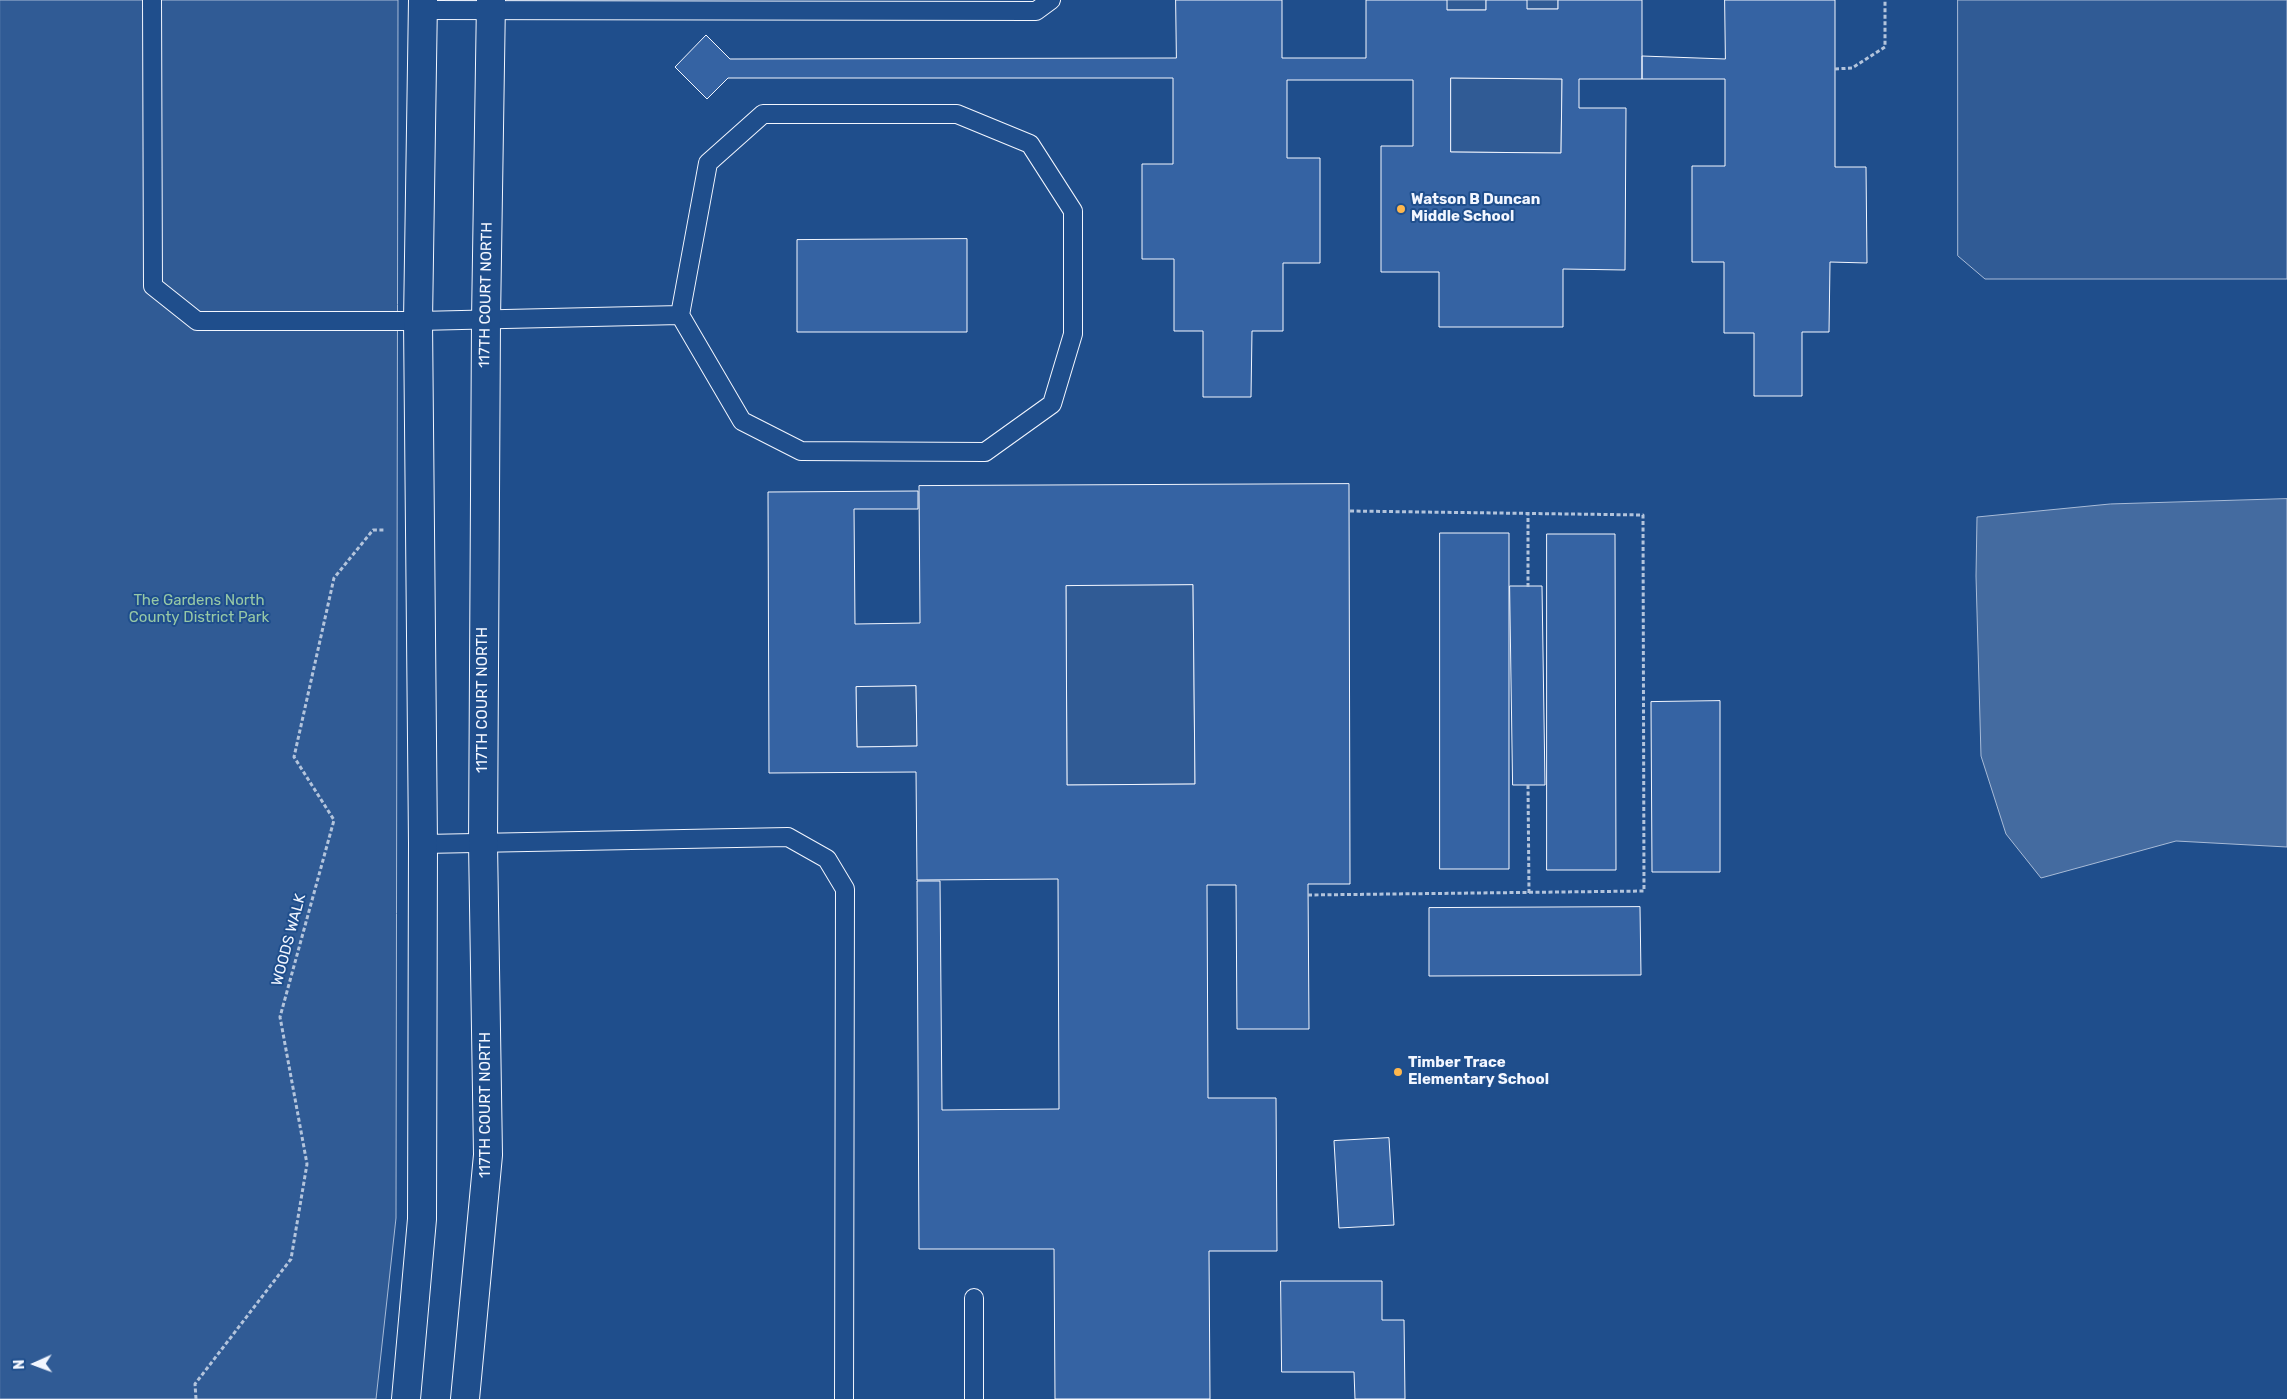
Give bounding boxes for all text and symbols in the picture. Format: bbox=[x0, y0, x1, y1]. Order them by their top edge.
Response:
place label: Watson B Duncan Middle School bbox=[1411, 191, 1540, 226]
marker: Watson B Duncan Middle School bbox=[1395, 203, 1407, 215]
street label: 117TH COURT NORTH bbox=[476, 222, 496, 368]
park label: The Gardens North County District Park bbox=[129, 592, 269, 627]
street label: 117TH COURT NORTH bbox=[474, 627, 492, 773]
street label: WOODS WALK bbox=[268, 892, 310, 988]
street label: 117TH COURT NORTH bbox=[477, 1032, 495, 1178]
place label: Timber Trace Elementary School bbox=[1408, 1054, 1549, 1089]
marker: Timber Trace Elementary School bbox=[1392, 1066, 1404, 1078]
north arrow bbox=[10, 1339, 60, 1389]
text: N bbox=[11, 1359, 28, 1370]

